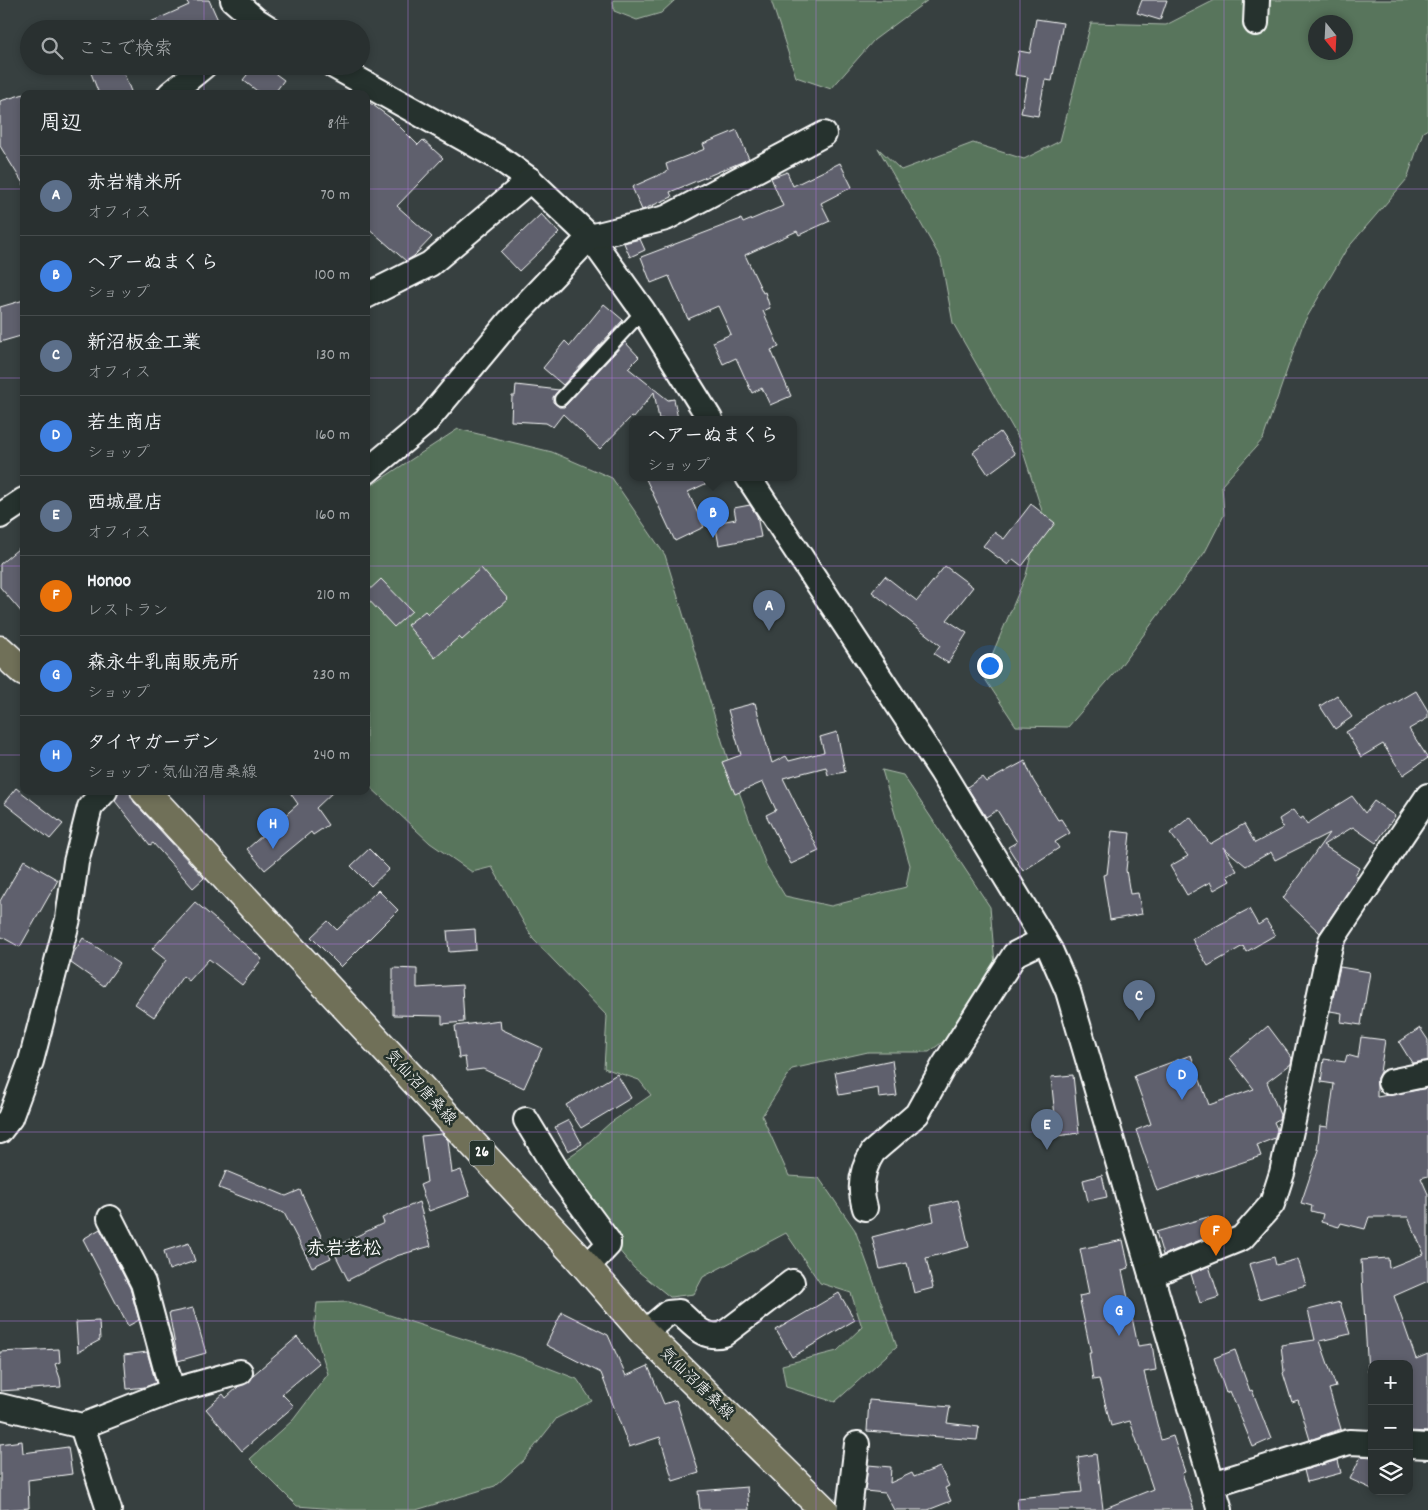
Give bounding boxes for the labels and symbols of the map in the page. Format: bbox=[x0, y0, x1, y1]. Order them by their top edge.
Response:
north arrow bbox=[1308, 15, 1353, 60]
pin: B bbox=[697, 497, 729, 538]
pin: A bbox=[753, 590, 785, 631]
your location bbox=[977, 653, 1003, 679]
pin: H bbox=[257, 808, 289, 849]
pin: C bbox=[1123, 980, 1155, 1021]
street label: 気仙沼唐桑線 bbox=[379, 1045, 461, 1131]
pin: D bbox=[1166, 1059, 1198, 1100]
pin: E bbox=[1031, 1109, 1063, 1150]
road number: 26 bbox=[470, 1140, 494, 1166]
pin: F bbox=[1200, 1215, 1232, 1256]
district label: 赤岩老松 bbox=[306, 1237, 382, 1264]
pin: G bbox=[1103, 1295, 1135, 1336]
street label: 気仙沼唐桑線 bbox=[653, 1342, 739, 1426]

